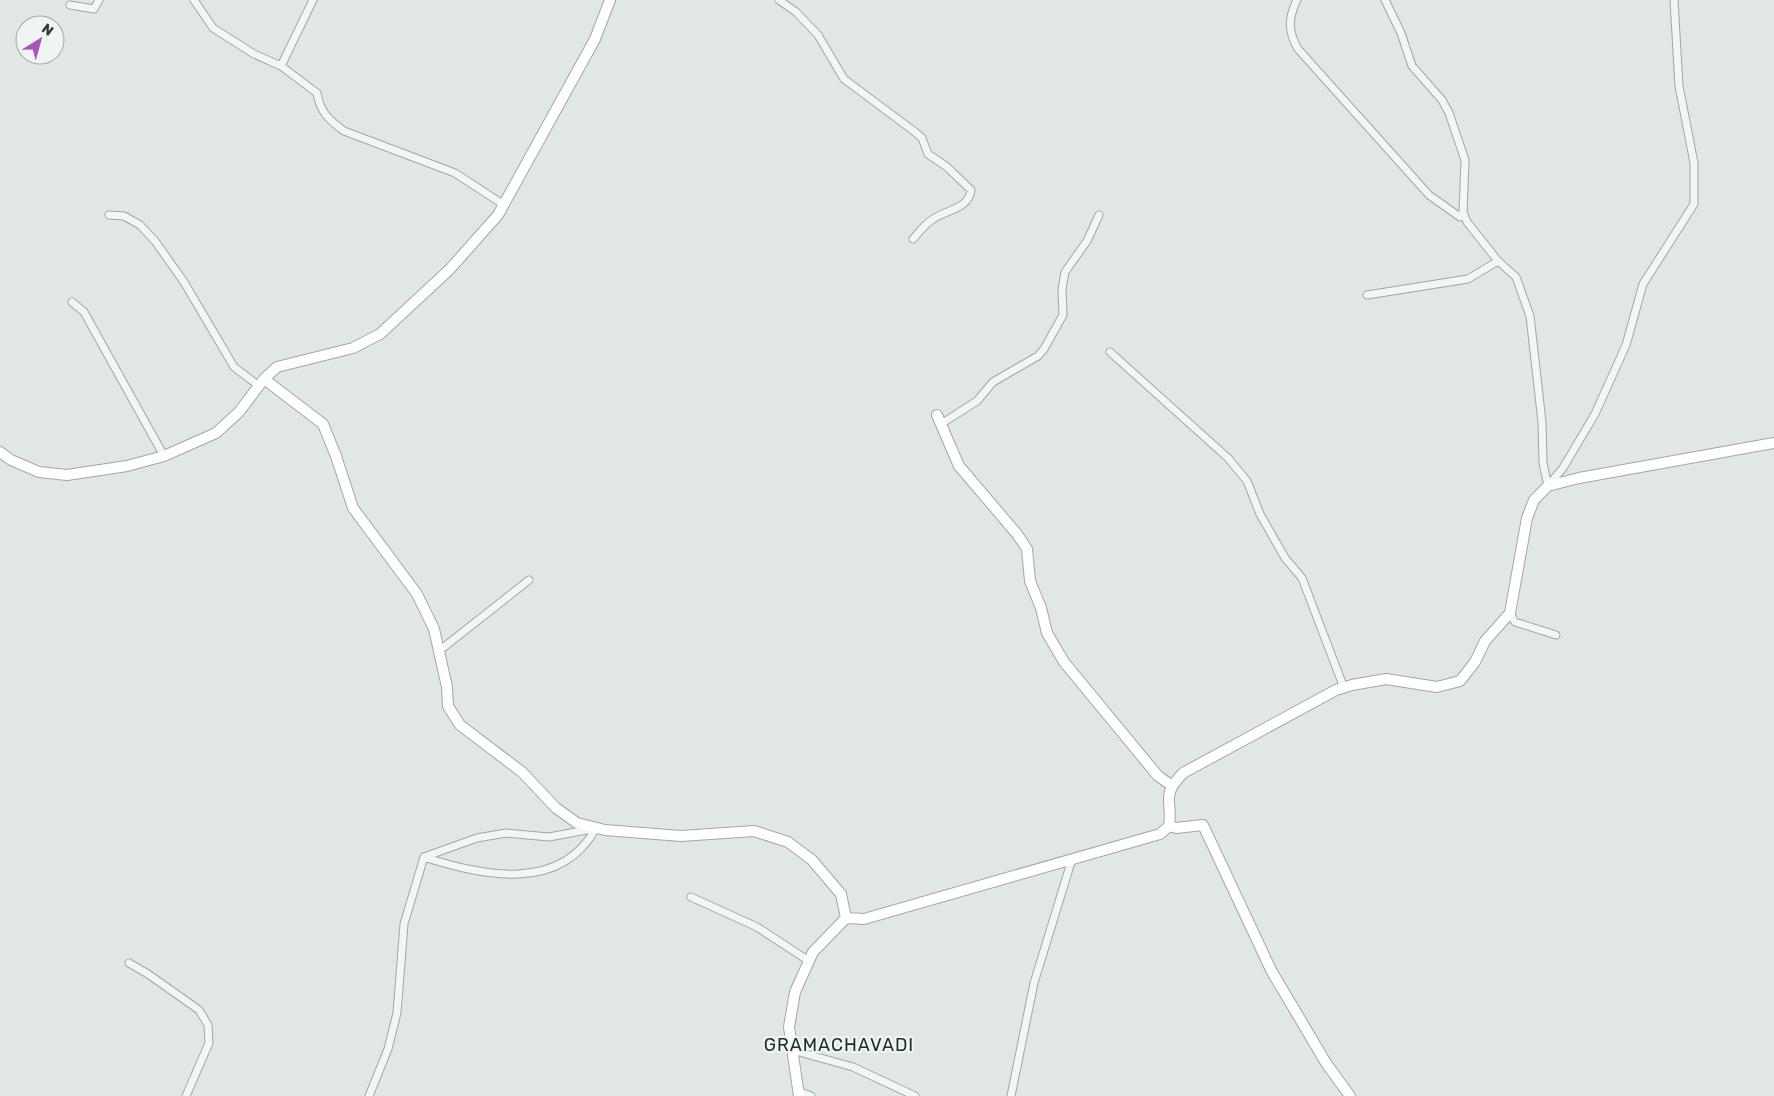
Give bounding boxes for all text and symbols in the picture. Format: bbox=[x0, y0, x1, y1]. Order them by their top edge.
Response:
north arrow bbox=[15, 15, 65, 65]
text: N bbox=[38, 20, 57, 40]
district label: GRAMACHAVADI bbox=[764, 1034, 914, 1056]

